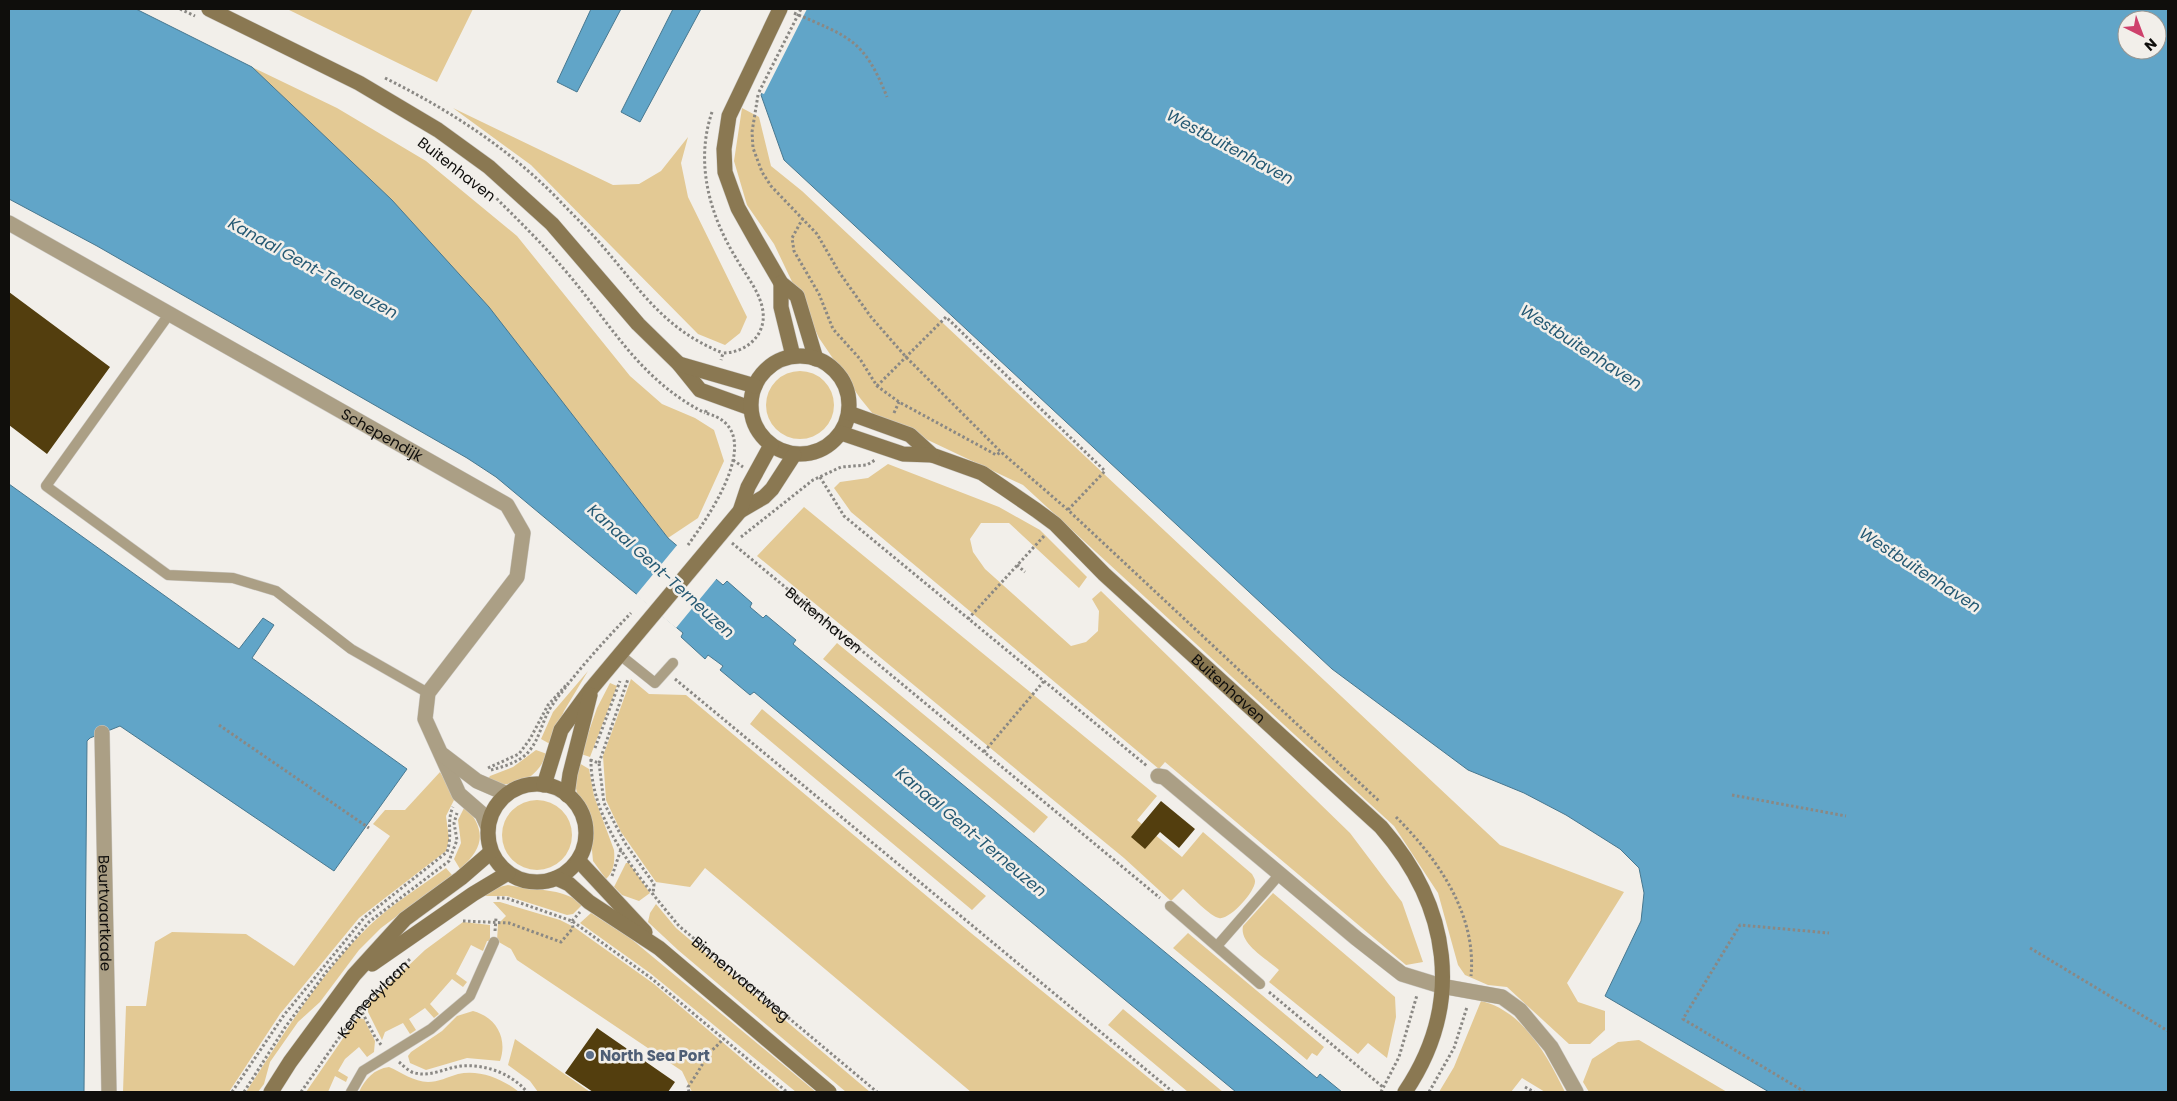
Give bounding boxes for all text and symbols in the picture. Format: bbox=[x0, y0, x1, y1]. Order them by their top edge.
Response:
north arrow bbox=[2117, 10, 2167, 60]
text: N bbox=[2140, 34, 2161, 56]
water label: Westbuitenhaven bbox=[1162, 104, 1298, 190]
street label: Buitenhaven bbox=[414, 132, 500, 206]
water label: Kanaal Gent-Terneuzen bbox=[224, 212, 402, 324]
water label: Westbuitenhaven bbox=[1516, 299, 1646, 395]
street label: Schependijk bbox=[337, 403, 427, 466]
water label: Kanaal Gent-Terneuzen bbox=[582, 499, 740, 643]
water label: Westbuitenhaven bbox=[1855, 522, 1985, 618]
street label: Buitenhaven bbox=[781, 582, 867, 658]
street label: Buitenhaven bbox=[1187, 649, 1271, 728]
water label: Kanaal Gent-Terneuzen bbox=[891, 762, 1051, 902]
street label: Beurtvaartkade bbox=[94, 855, 117, 971]
street label: Binnenvaartweg bbox=[688, 931, 795, 1026]
street label: Kennedylaan bbox=[332, 955, 414, 1042]
place label: North Sea Port bbox=[600, 1045, 710, 1066]
marker: North Sea Port bbox=[584, 1049, 596, 1061]

